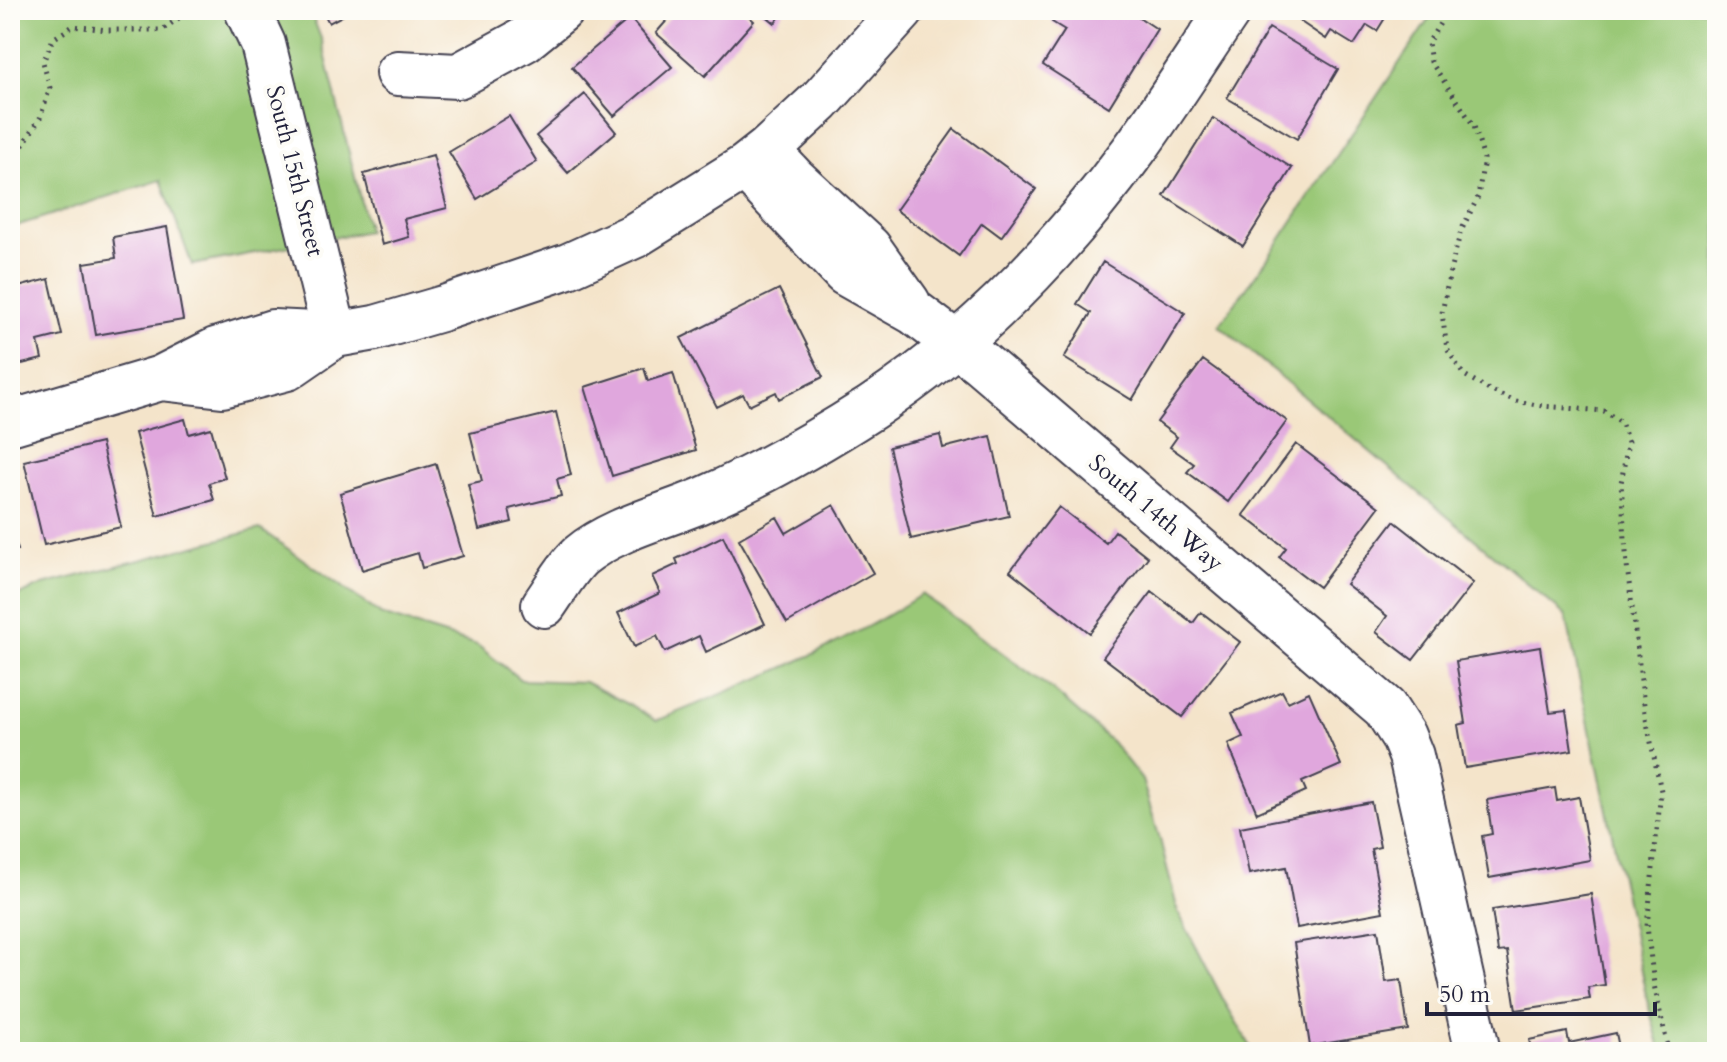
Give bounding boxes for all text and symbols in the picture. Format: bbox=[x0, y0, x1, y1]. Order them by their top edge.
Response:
street label: South 15th Street bbox=[258, 82, 332, 260]
street label: South 14th Way bbox=[1082, 447, 1231, 579]
scale bar bbox=[1427, 966, 1655, 1016]
text: 50 m bbox=[1439, 978, 1491, 1011]

